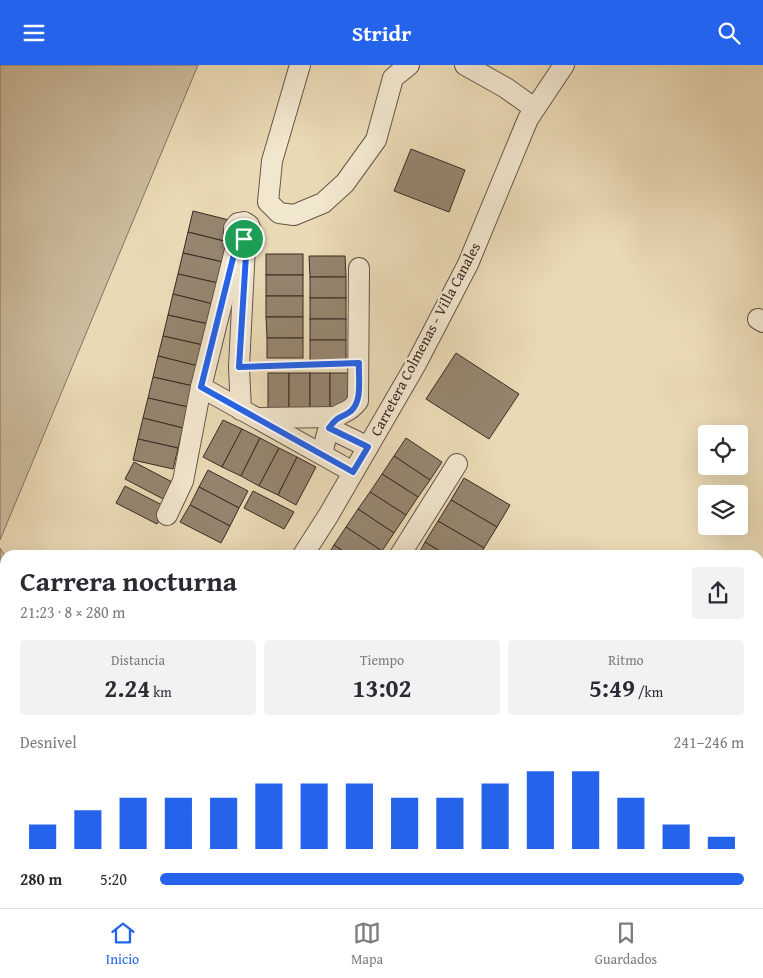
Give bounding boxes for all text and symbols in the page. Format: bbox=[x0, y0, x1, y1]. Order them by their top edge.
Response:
text: Stridr bbox=[352, 17, 411, 49]
icon: menu bbox=[20, 19, 48, 47]
icon: search bbox=[715, 19, 743, 47]
pin bbox=[223, 218, 265, 260]
icon: arrive bbox=[230, 225, 258, 253]
street label: Carretera Colmenas - Villa Canales bbox=[365, 238, 485, 440]
map controls bbox=[698, 425, 748, 535]
button: locate bbox=[698, 425, 748, 475]
button: layers bbox=[698, 485, 748, 535]
text: Carrera nocturna bbox=[20, 560, 237, 601]
button: share bbox=[692, 567, 744, 619]
text: 21:23 · 8 × 280 m bbox=[20, 600, 125, 624]
text: Distancia bbox=[111, 650, 165, 670]
text: Tiempo bbox=[360, 650, 404, 670]
text: Ritmo bbox=[608, 650, 644, 670]
text: 2.24 bbox=[104, 670, 150, 706]
text: 13:02 bbox=[353, 670, 411, 706]
text: 5:49 bbox=[589, 670, 635, 706]
text: km bbox=[150, 682, 172, 702]
text: /km bbox=[635, 682, 663, 702]
text: Desnivel bbox=[20, 730, 77, 754]
text: 241–246 m bbox=[674, 730, 744, 754]
text: 280 m bbox=[20, 867, 62, 891]
text: 5:20 bbox=[100, 867, 127, 891]
tab: Inicio bbox=[106, 919, 139, 969]
tab: Mapa bbox=[351, 919, 383, 969]
tab: Guardados bbox=[595, 919, 657, 969]

